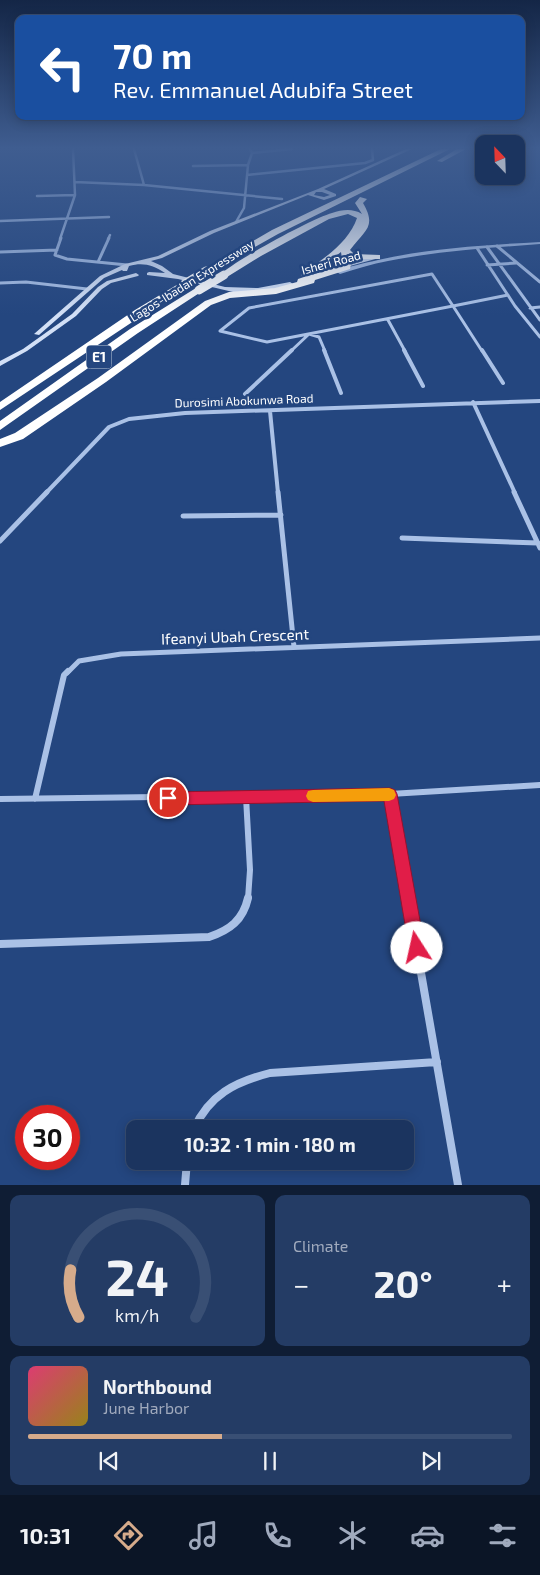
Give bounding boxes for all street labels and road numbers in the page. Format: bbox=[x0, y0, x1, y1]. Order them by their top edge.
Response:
street label: Lagos-Ibadan Expressway bbox=[127, 236, 257, 324]
street label: Isheri Road bbox=[300, 247, 362, 277]
road number: E1 bbox=[86, 346, 112, 368]
street label: Durosimi Abokunwa Road bbox=[174, 391, 314, 409]
street label: Ifeanyi Ubah Crescent bbox=[161, 624, 310, 648]

